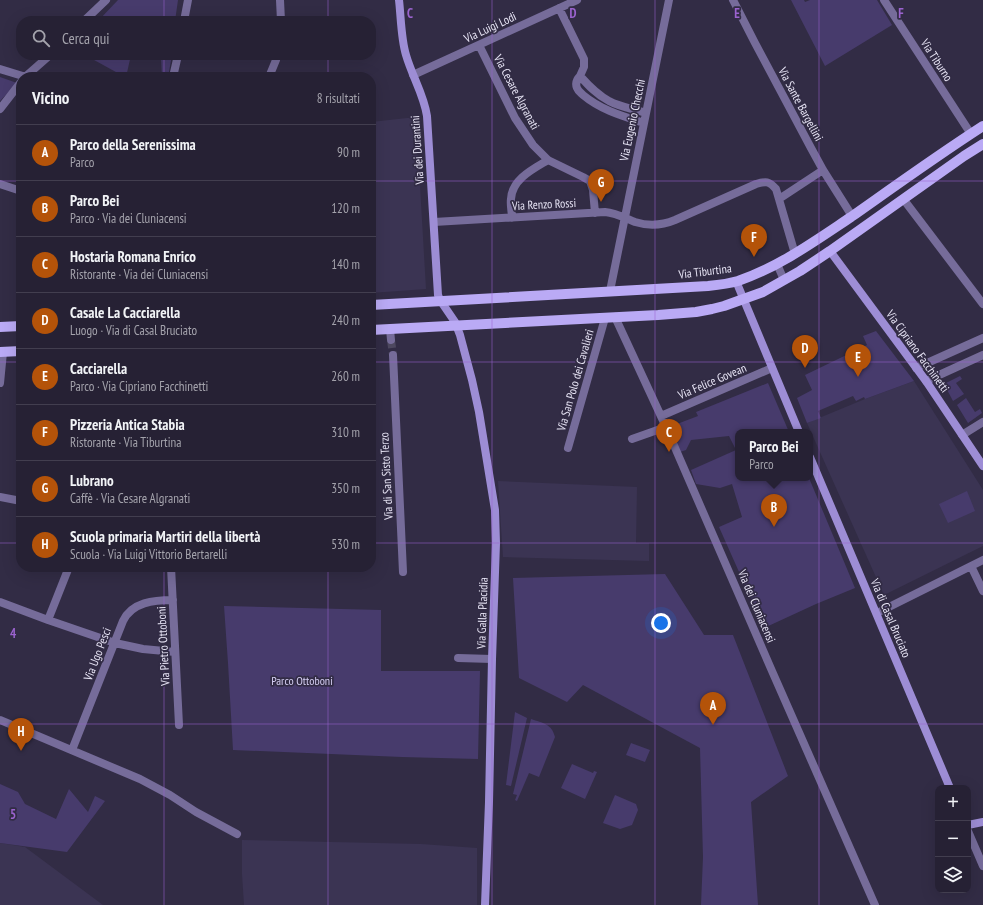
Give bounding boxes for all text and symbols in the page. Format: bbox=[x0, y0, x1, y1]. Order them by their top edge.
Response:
text: C bbox=[407, 5, 413, 22]
text: D bbox=[570, 5, 577, 22]
text: E bbox=[734, 5, 740, 22]
text: F bbox=[898, 5, 904, 22]
street label: Via Luigi Lodi bbox=[461, 8, 519, 46]
search box bbox=[16, 16, 376, 60]
icon: search bbox=[30, 27, 52, 49]
text: Cerca qui bbox=[62, 29, 110, 48]
street label: Via Tiburno bbox=[917, 35, 956, 84]
street label: Via Cesare Algranati bbox=[491, 51, 543, 132]
street label: Via Sante Bargellini bbox=[775, 64, 827, 143]
street label: Via Eugenio Checchi bbox=[616, 78, 648, 163]
text: Vicino bbox=[32, 87, 69, 109]
text: 8 risultati bbox=[317, 90, 360, 107]
street label: Via dei Durantini bbox=[407, 115, 427, 186]
text: Parco della Serenissima bbox=[70, 135, 196, 154]
text: A bbox=[42, 144, 48, 161]
text: 90 m bbox=[337, 144, 360, 161]
text: Parco bbox=[70, 154, 94, 171]
pin: G bbox=[588, 169, 614, 202]
text: Parco Bei bbox=[70, 191, 119, 210]
street label: Via Renzo Rossi bbox=[511, 195, 576, 213]
text: B bbox=[42, 200, 48, 217]
text: 120 m bbox=[331, 200, 360, 217]
text: Parco · Via dei Cluniacensi bbox=[70, 210, 187, 227]
pin: F bbox=[741, 224, 767, 257]
text: Hostaria Romana Enrico bbox=[70, 247, 196, 266]
text: C bbox=[42, 256, 48, 273]
text: 140 m bbox=[331, 256, 360, 273]
street label: Via Tiburtina bbox=[677, 260, 732, 282]
text: Ristorante · Via dei Cluniacensi bbox=[70, 266, 208, 283]
text: Casale La Cacciarella bbox=[70, 303, 180, 322]
street label: Via Cipriano Facchinetti bbox=[883, 306, 953, 395]
text: D bbox=[42, 312, 48, 329]
text: 240 m bbox=[331, 312, 360, 329]
text: Luogo · Via di Casal Bruciato bbox=[70, 322, 197, 339]
street label: Via San Polo dei Cavalieri bbox=[553, 327, 597, 434]
pin: D bbox=[792, 335, 818, 368]
pin: E bbox=[845, 344, 871, 377]
text: Cacciarella bbox=[70, 359, 127, 378]
street label: Via Felice Govean bbox=[675, 360, 749, 403]
text: E bbox=[42, 368, 48, 385]
text: 260 m bbox=[331, 368, 360, 385]
text: Parco · Via Cipriano Facchinetti bbox=[70, 378, 208, 395]
text: Pizzeria Antica Stabia bbox=[70, 415, 185, 434]
pin: C bbox=[656, 419, 682, 452]
text: F bbox=[42, 424, 48, 441]
text: 310 m bbox=[331, 424, 360, 441]
popup bbox=[735, 429, 813, 481]
street label: Via di San Sisto Terzo bbox=[376, 432, 396, 521]
text: Ristorante · Via Tiburtina bbox=[70, 434, 181, 451]
text: Parco Bei bbox=[749, 437, 799, 456]
text: Parco bbox=[749, 456, 774, 473]
text: Lubrano bbox=[70, 471, 114, 490]
text: G bbox=[42, 480, 48, 497]
text: 350 m bbox=[331, 480, 360, 497]
text: Caffè · Via Cesare Algranati bbox=[70, 490, 190, 507]
pin: B bbox=[761, 494, 787, 527]
text: Scuola primaria Martiri della libertà bbox=[70, 527, 260, 546]
text: H bbox=[42, 536, 48, 553]
text: 530 m bbox=[331, 536, 360, 553]
text: Scuola · Via Luigi Vittorio Bertarelli bbox=[70, 546, 227, 563]
street label: Via dei Cluniacensi bbox=[734, 566, 779, 645]
street label: Via di Casal Bruciato bbox=[867, 575, 914, 660]
street label: Via Galla Placidia bbox=[473, 577, 491, 650]
street label: Via Pietro Ottoboni bbox=[153, 606, 173, 687]
your location bbox=[651, 613, 671, 633]
text: 4 bbox=[10, 625, 17, 642]
street label: Via Ugo Pesci bbox=[80, 625, 114, 684]
park label: Parco Ottoboni bbox=[271, 673, 333, 688]
pin: A bbox=[700, 692, 726, 725]
pin: H bbox=[8, 718, 34, 751]
map controls bbox=[935, 785, 971, 893]
button: + bbox=[935, 785, 971, 821]
text: 5 bbox=[10, 806, 16, 823]
button: − bbox=[935, 821, 971, 857]
button: layers bbox=[935, 857, 971, 893]

